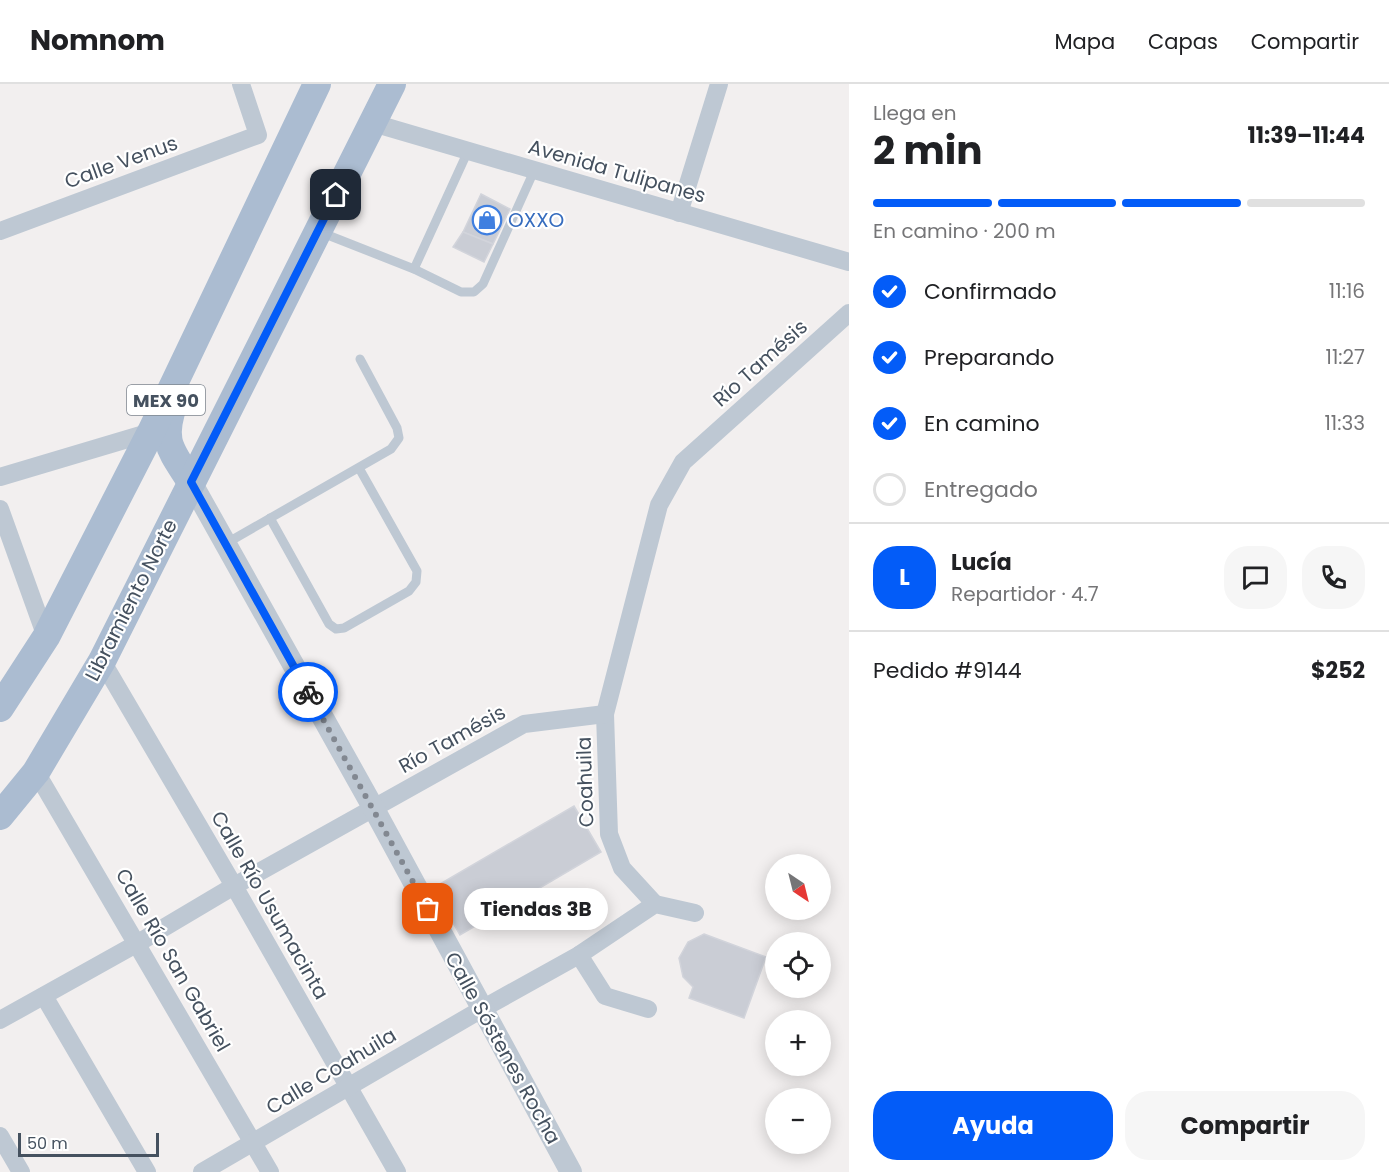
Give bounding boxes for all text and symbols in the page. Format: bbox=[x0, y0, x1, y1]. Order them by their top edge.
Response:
text: Nomnom bbox=[30, 21, 165, 60]
text: Mapa bbox=[1054, 27, 1115, 56]
text: Capas bbox=[1148, 27, 1218, 56]
text: Compartir bbox=[1251, 27, 1359, 56]
text: Llega en bbox=[873, 99, 957, 127]
text: 11:39–11:44 bbox=[1247, 120, 1365, 151]
text: 2 min bbox=[873, 123, 983, 178]
street label: Calle Venus bbox=[61, 129, 181, 195]
street label: Avenida Tulipanes bbox=[525, 132, 709, 210]
pin bbox=[310, 169, 361, 220]
icon: home bbox=[319, 178, 352, 211]
shop icon: OXXO bbox=[471, 204, 503, 236]
place label: OXXO bbox=[508, 206, 564, 234]
text: En camino · 200 m bbox=[873, 217, 1056, 245]
icon: check bbox=[873, 275, 906, 308]
text: Confirmado bbox=[924, 276, 1057, 307]
text: 11:16 bbox=[1329, 277, 1365, 305]
street label: Río Tamésis bbox=[707, 313, 813, 413]
icon: check bbox=[873, 341, 906, 374]
text: Preparando bbox=[924, 342, 1054, 373]
text: 11:27 bbox=[1326, 343, 1365, 371]
road number: MEX 90 bbox=[127, 385, 205, 415]
icon: check bbox=[873, 407, 906, 440]
text: En camino bbox=[924, 408, 1040, 439]
text: 11:33 bbox=[1324, 409, 1365, 437]
text: Entregado bbox=[924, 474, 1038, 505]
street label: Libramiento Norte bbox=[78, 514, 184, 686]
button: chat bbox=[1224, 546, 1287, 609]
button: phone bbox=[1302, 546, 1365, 609]
text: Lucía bbox=[951, 547, 1012, 578]
text: L bbox=[899, 562, 910, 593]
text: Repartidor · 4.7 bbox=[951, 580, 1099, 608]
text: Pedido #9144 bbox=[873, 655, 1022, 686]
text: $252 bbox=[1311, 655, 1365, 686]
courier bbox=[278, 662, 338, 722]
icon: bike bbox=[292, 676, 325, 709]
street label: Río Tamésis bbox=[393, 698, 511, 780]
street label: Coahuila bbox=[569, 736, 601, 828]
street label: Calle Río Usumacinta bbox=[205, 806, 335, 1004]
north arrow bbox=[765, 854, 831, 920]
map controls bbox=[765, 854, 831, 1154]
street label: Calle Río San Gabriel bbox=[109, 863, 237, 1057]
pin bbox=[402, 883, 453, 934]
callout: Tiendas 3B bbox=[464, 888, 608, 930]
icon: bag bbox=[411, 892, 444, 925]
text: Tiendas 3B bbox=[480, 895, 592, 923]
button: locate bbox=[765, 932, 831, 998]
street label: Calle Sóstenes Rocha bbox=[438, 947, 568, 1149]
button: + bbox=[765, 1010, 831, 1076]
street label: Calle Coahuila bbox=[261, 1021, 401, 1121]
button: − bbox=[765, 1088, 831, 1154]
button: Ayuda bbox=[873, 1091, 1113, 1160]
button: Compartir bbox=[1125, 1091, 1365, 1160]
scale bar bbox=[18, 1130, 159, 1158]
text: 50 m bbox=[27, 1132, 68, 1155]

